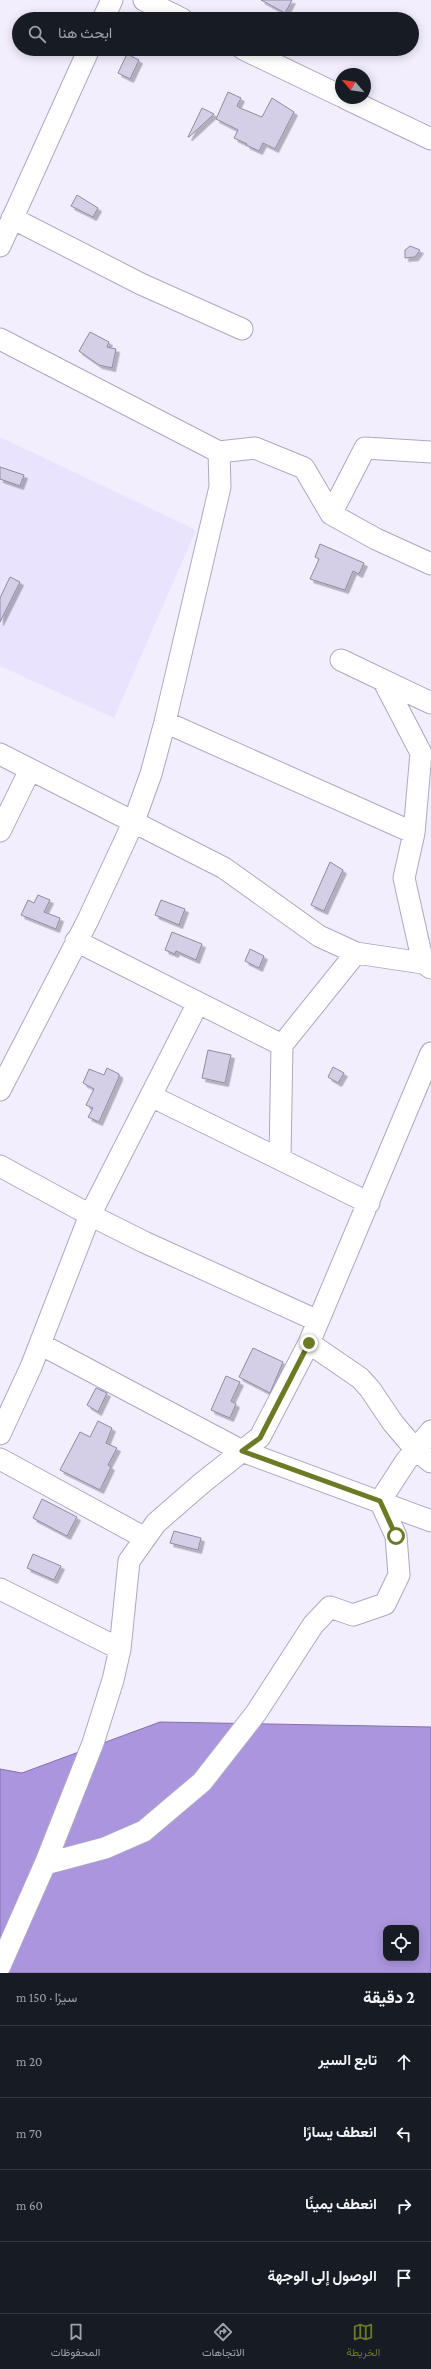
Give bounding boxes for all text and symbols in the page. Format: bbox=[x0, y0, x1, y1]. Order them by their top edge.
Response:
search box bbox=[12, 12, 419, 56]
icon: search bbox=[26, 23, 48, 45]
text: ابحث هنا bbox=[58, 25, 112, 41]
north arrow bbox=[335, 68, 371, 104]
route end bbox=[300, 1334, 318, 1352]
route start bbox=[387, 1527, 405, 1545]
map controls bbox=[383, 1925, 419, 1961]
button: locate bbox=[383, 1925, 419, 1961]
text: 2 دقيقة bbox=[363, 1988, 415, 2007]
text: سيرًا · 150 m bbox=[16, 1990, 77, 2005]
icon: ahead bbox=[393, 2051, 415, 2073]
text: تابع السير bbox=[318, 2052, 377, 2068]
text: 20 m bbox=[16, 2054, 42, 2069]
icon: left bbox=[393, 2123, 415, 2145]
text: انعطف يسارًا bbox=[303, 2124, 377, 2140]
text: 70 m bbox=[16, 2126, 42, 2141]
icon: right bbox=[393, 2195, 415, 2217]
text: انعطف يمينًا bbox=[305, 2196, 377, 2212]
text: 60 m bbox=[16, 2198, 43, 2213]
icon: arrive bbox=[393, 2267, 415, 2289]
text: الوصول إلى الوجهة bbox=[268, 2268, 377, 2284]
tab: المحفوظات bbox=[51, 2321, 100, 2362]
tab: الاتجاهات bbox=[202, 2321, 245, 2362]
tab: الخريطة bbox=[346, 2321, 380, 2362]

